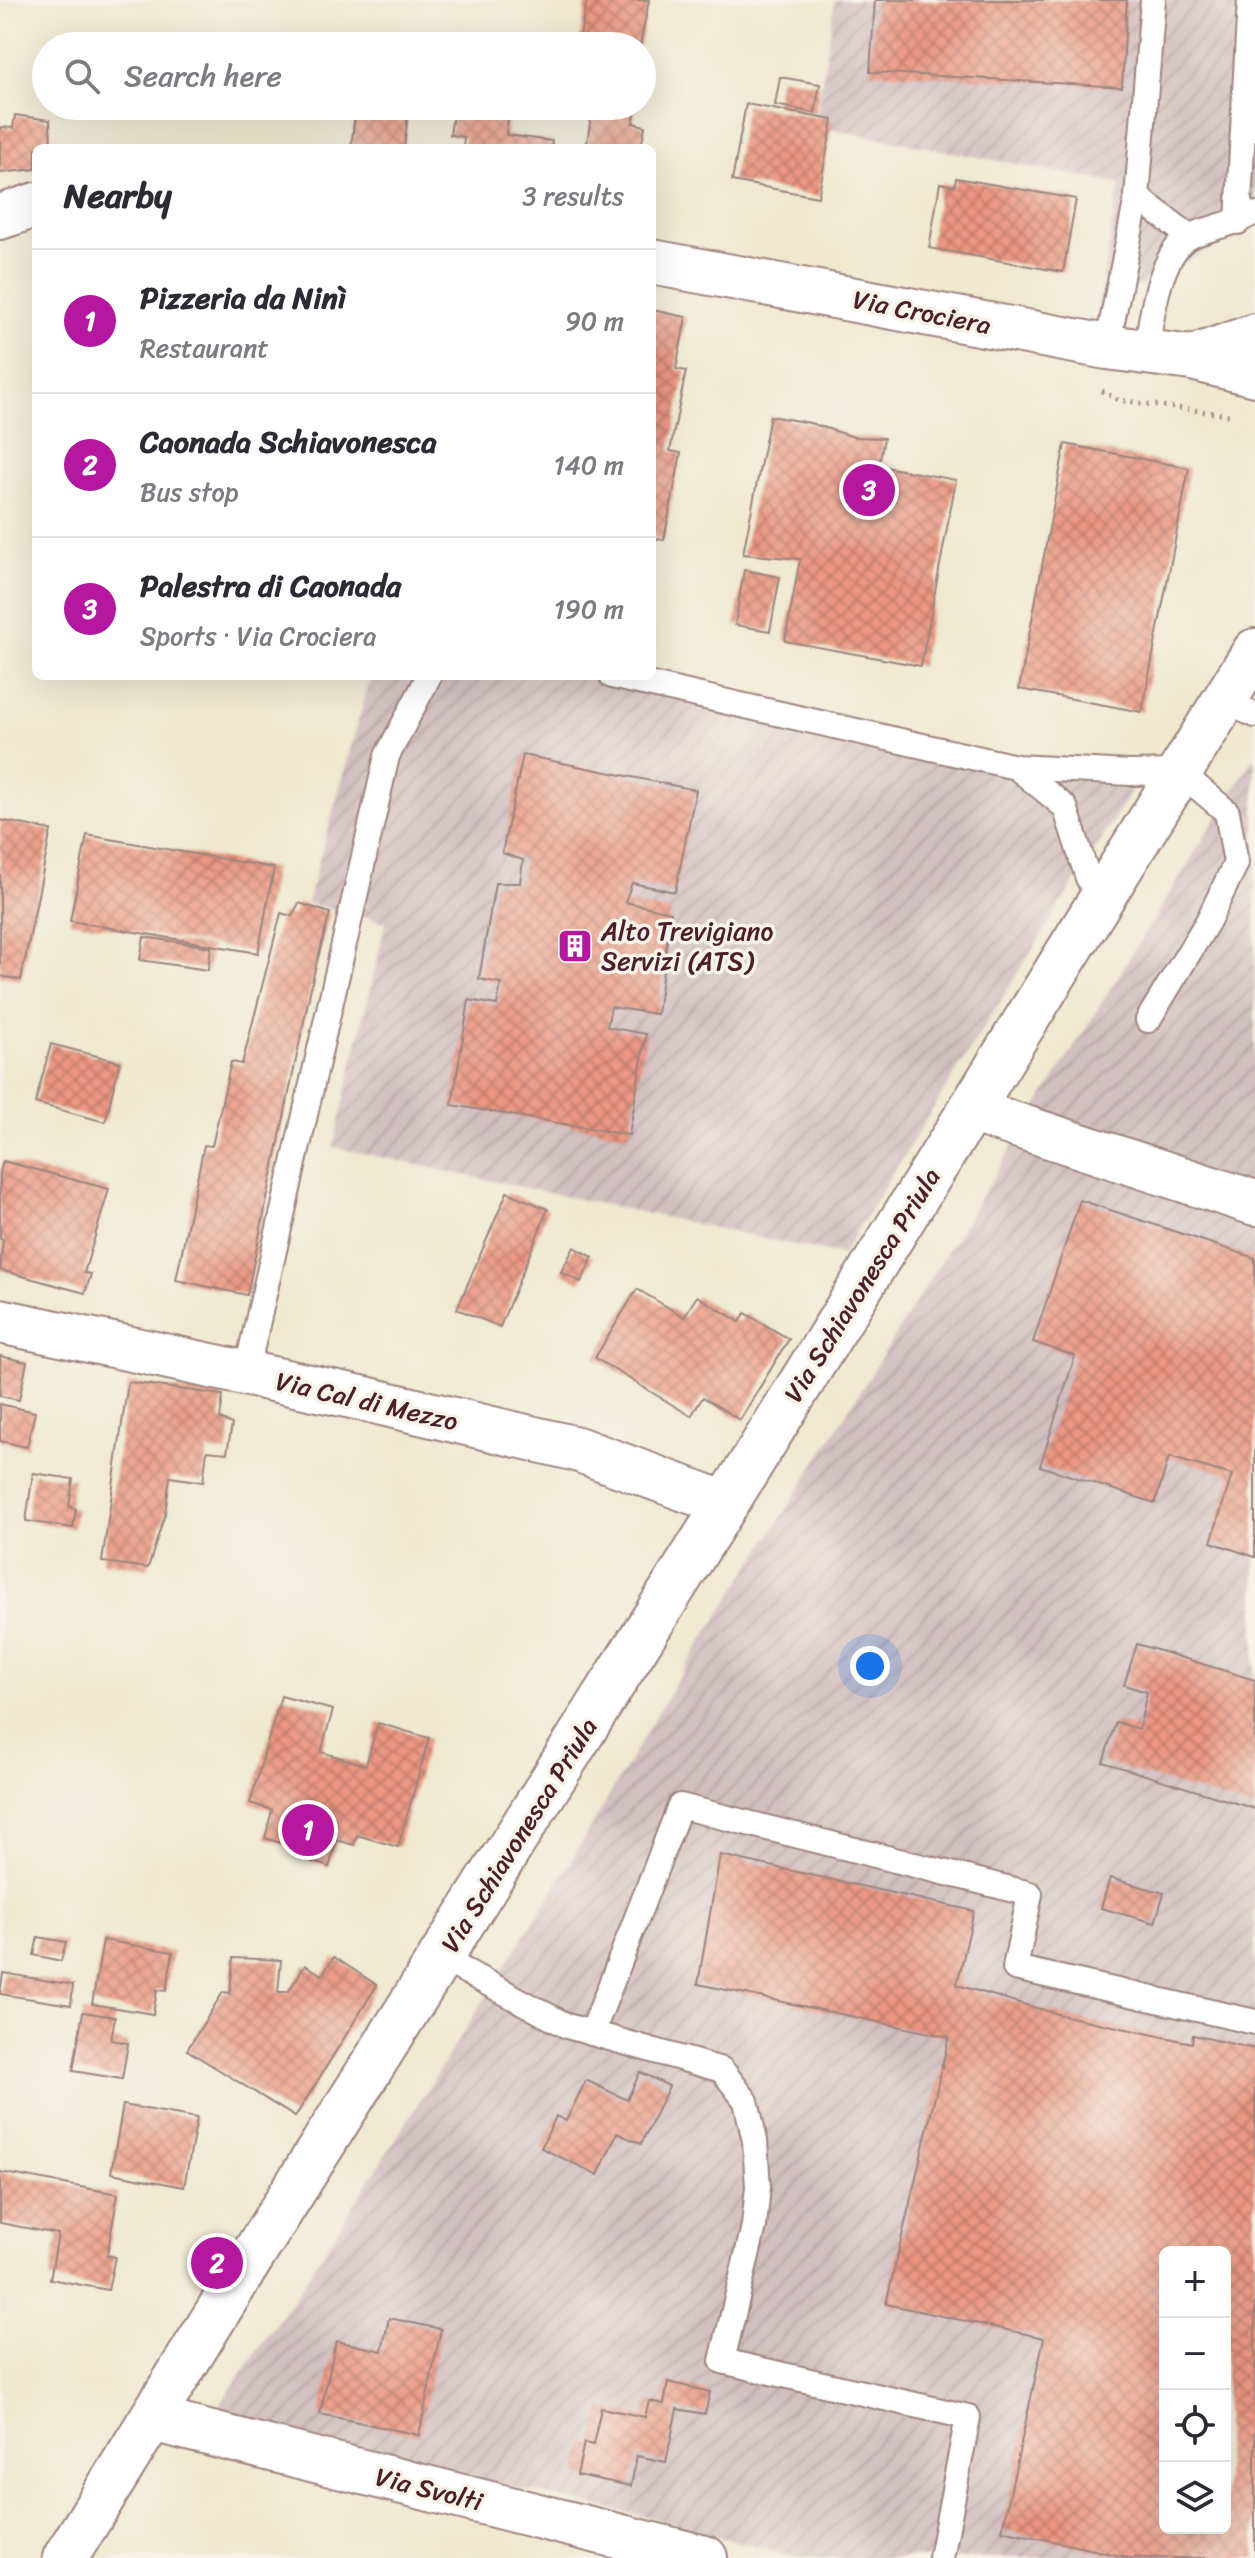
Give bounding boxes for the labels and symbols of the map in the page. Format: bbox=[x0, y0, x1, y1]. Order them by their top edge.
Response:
street label: Via Crociera bbox=[849, 276, 995, 348]
pin: 3 bbox=[843, 460, 895, 520]
place label: Alto Trevigiano Servizi (ATS) bbox=[600, 908, 773, 984]
building icon: Alto Trevigiano Servizi (ATS) bbox=[556, 927, 594, 965]
street label: Via Schiavonesca Priula bbox=[771, 1158, 953, 1412]
street label: Via Cal di Mezzo bbox=[271, 1358, 463, 1444]
your location bbox=[850, 1646, 890, 1686]
street label: Via Schiavonesca Priula bbox=[428, 1708, 610, 1962]
pin: 1 bbox=[282, 1800, 334, 1860]
pin: 2 bbox=[191, 2233, 243, 2293]
street label: Via Svolti bbox=[371, 2454, 488, 2525]

